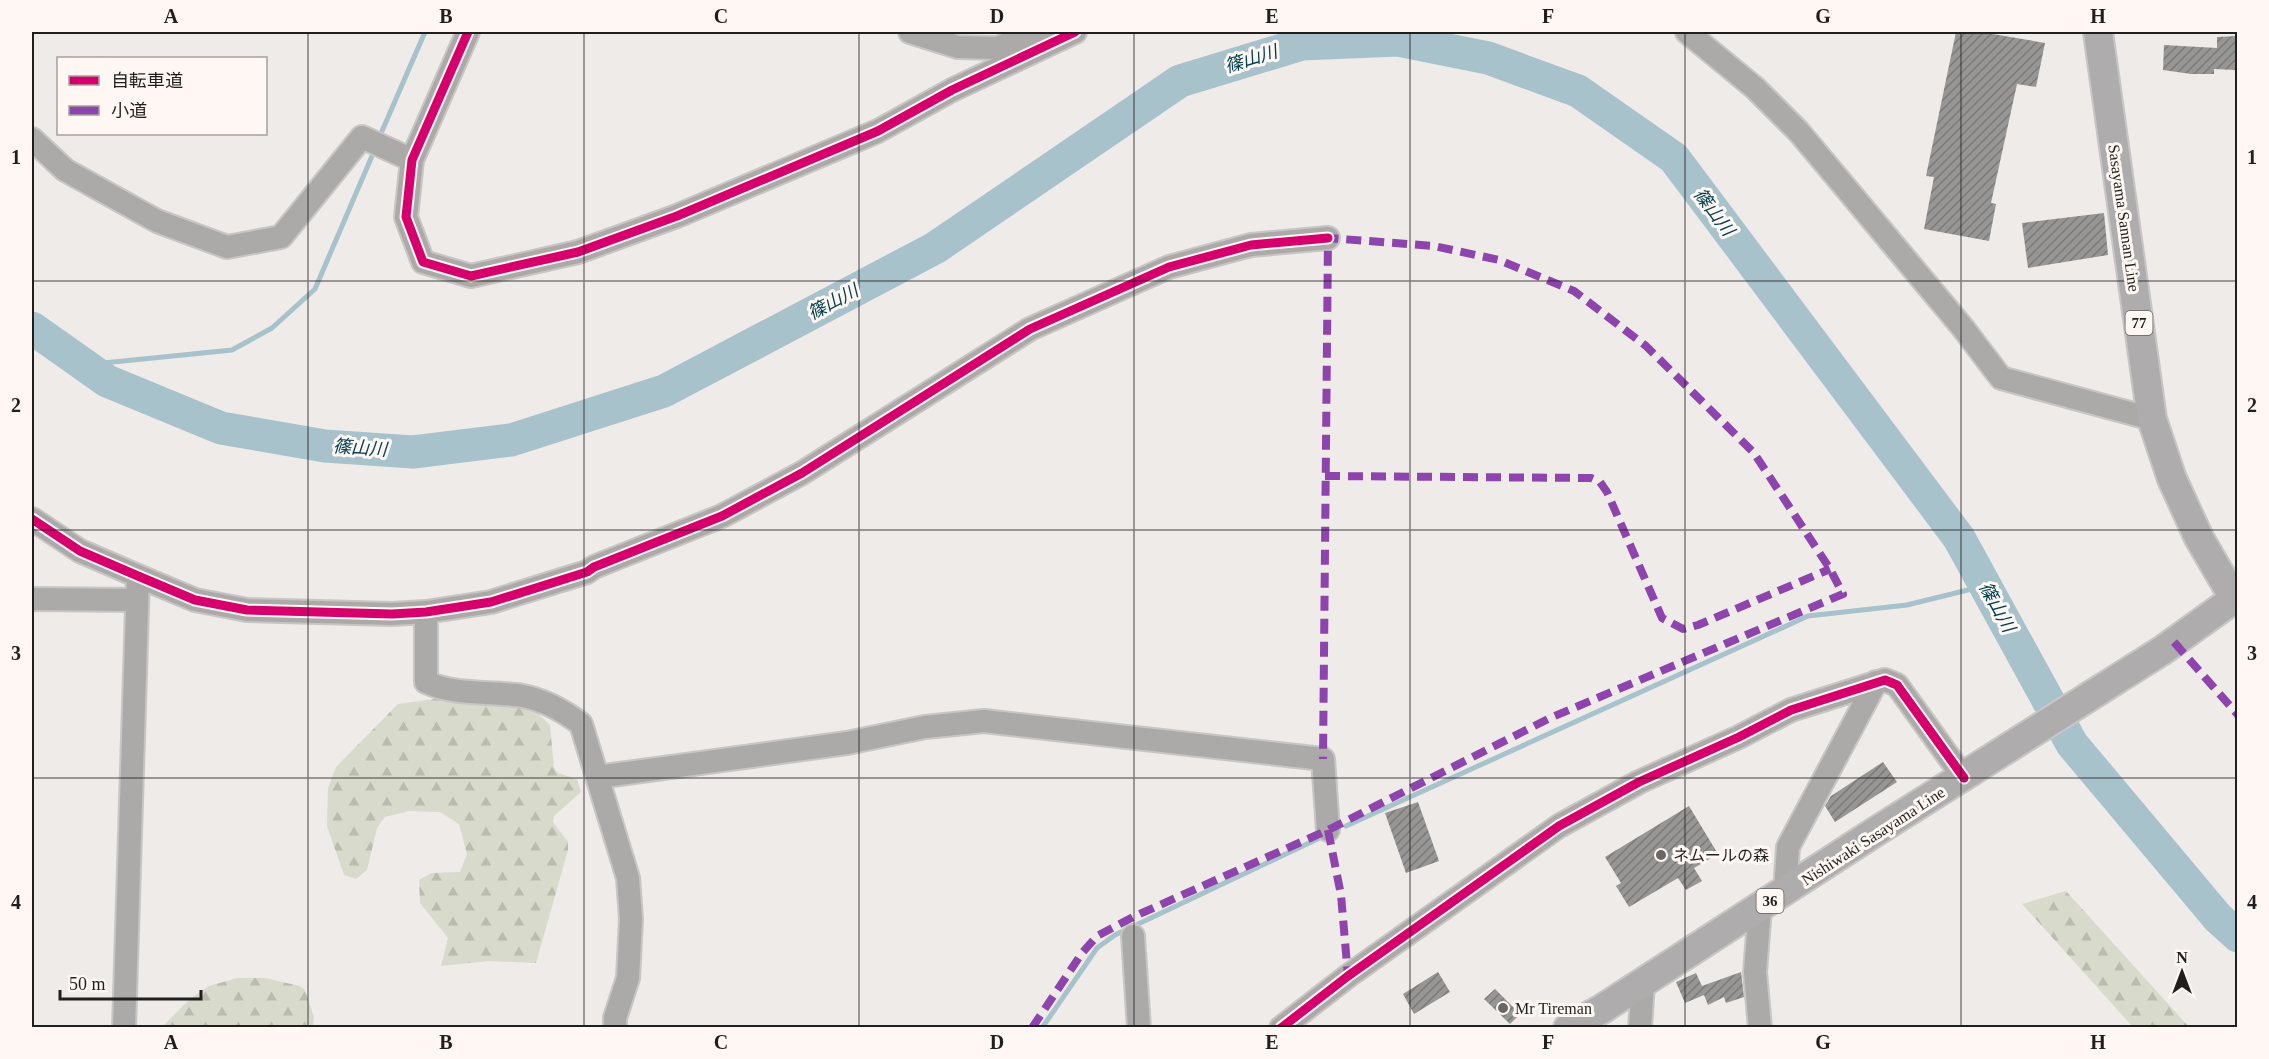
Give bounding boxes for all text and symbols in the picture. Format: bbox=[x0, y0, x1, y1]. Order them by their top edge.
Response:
text: A bbox=[164, 5, 179, 27]
text: B bbox=[439, 5, 453, 27]
text: C bbox=[714, 5, 728, 27]
text: D bbox=[990, 5, 1004, 27]
text: E bbox=[1265, 5, 1279, 27]
text: F bbox=[1542, 5, 1554, 27]
text: G bbox=[1815, 5, 1831, 27]
text: H bbox=[2090, 5, 2106, 27]
water label: 篠山川 bbox=[1222, 41, 1282, 76]
legend bbox=[57, 57, 267, 135]
text: 自転車道 bbox=[111, 71, 183, 91]
text: 小道 bbox=[111, 101, 147, 121]
street label: Sasayama Sannan Line bbox=[2104, 143, 2143, 293]
text: 1 bbox=[11, 146, 21, 168]
text: 1 bbox=[2247, 146, 2257, 168]
water label: 篠山川 bbox=[1690, 184, 1739, 241]
water label: 篠山川 bbox=[804, 280, 863, 324]
road number: 77 bbox=[2126, 311, 2152, 335]
text: 2 bbox=[11, 394, 21, 416]
text: 2 bbox=[2247, 394, 2257, 416]
water label: 篠山川 bbox=[332, 436, 390, 460]
water label: 篠山川 bbox=[1975, 579, 2020, 637]
text: 3 bbox=[11, 642, 21, 664]
text: 3 bbox=[2247, 642, 2257, 664]
street label: Nishiwaki Sasayama Line bbox=[1798, 783, 1948, 889]
place label: ネムールの森 bbox=[1673, 847, 1769, 864]
marker: ネムールの森 bbox=[1654, 848, 1668, 862]
road number: 36 bbox=[1756, 889, 1784, 913]
text: 4 bbox=[11, 891, 21, 913]
text: 4 bbox=[2247, 891, 2257, 913]
north arrow bbox=[2152, 942, 2212, 1002]
text: N bbox=[2176, 949, 2188, 966]
scale bar bbox=[60, 963, 201, 1001]
text: 50 m bbox=[69, 974, 106, 994]
place label: Mr Tireman bbox=[1515, 1000, 1592, 1017]
marker: Mr Tireman bbox=[1496, 1001, 1510, 1015]
text: A bbox=[164, 1031, 179, 1053]
text: B bbox=[439, 1031, 453, 1053]
text: C bbox=[714, 1031, 728, 1053]
text: D bbox=[990, 1031, 1004, 1053]
text: E bbox=[1265, 1031, 1279, 1053]
text: F bbox=[1542, 1031, 1554, 1053]
text: G bbox=[1815, 1031, 1831, 1053]
text: H bbox=[2090, 1031, 2106, 1053]

